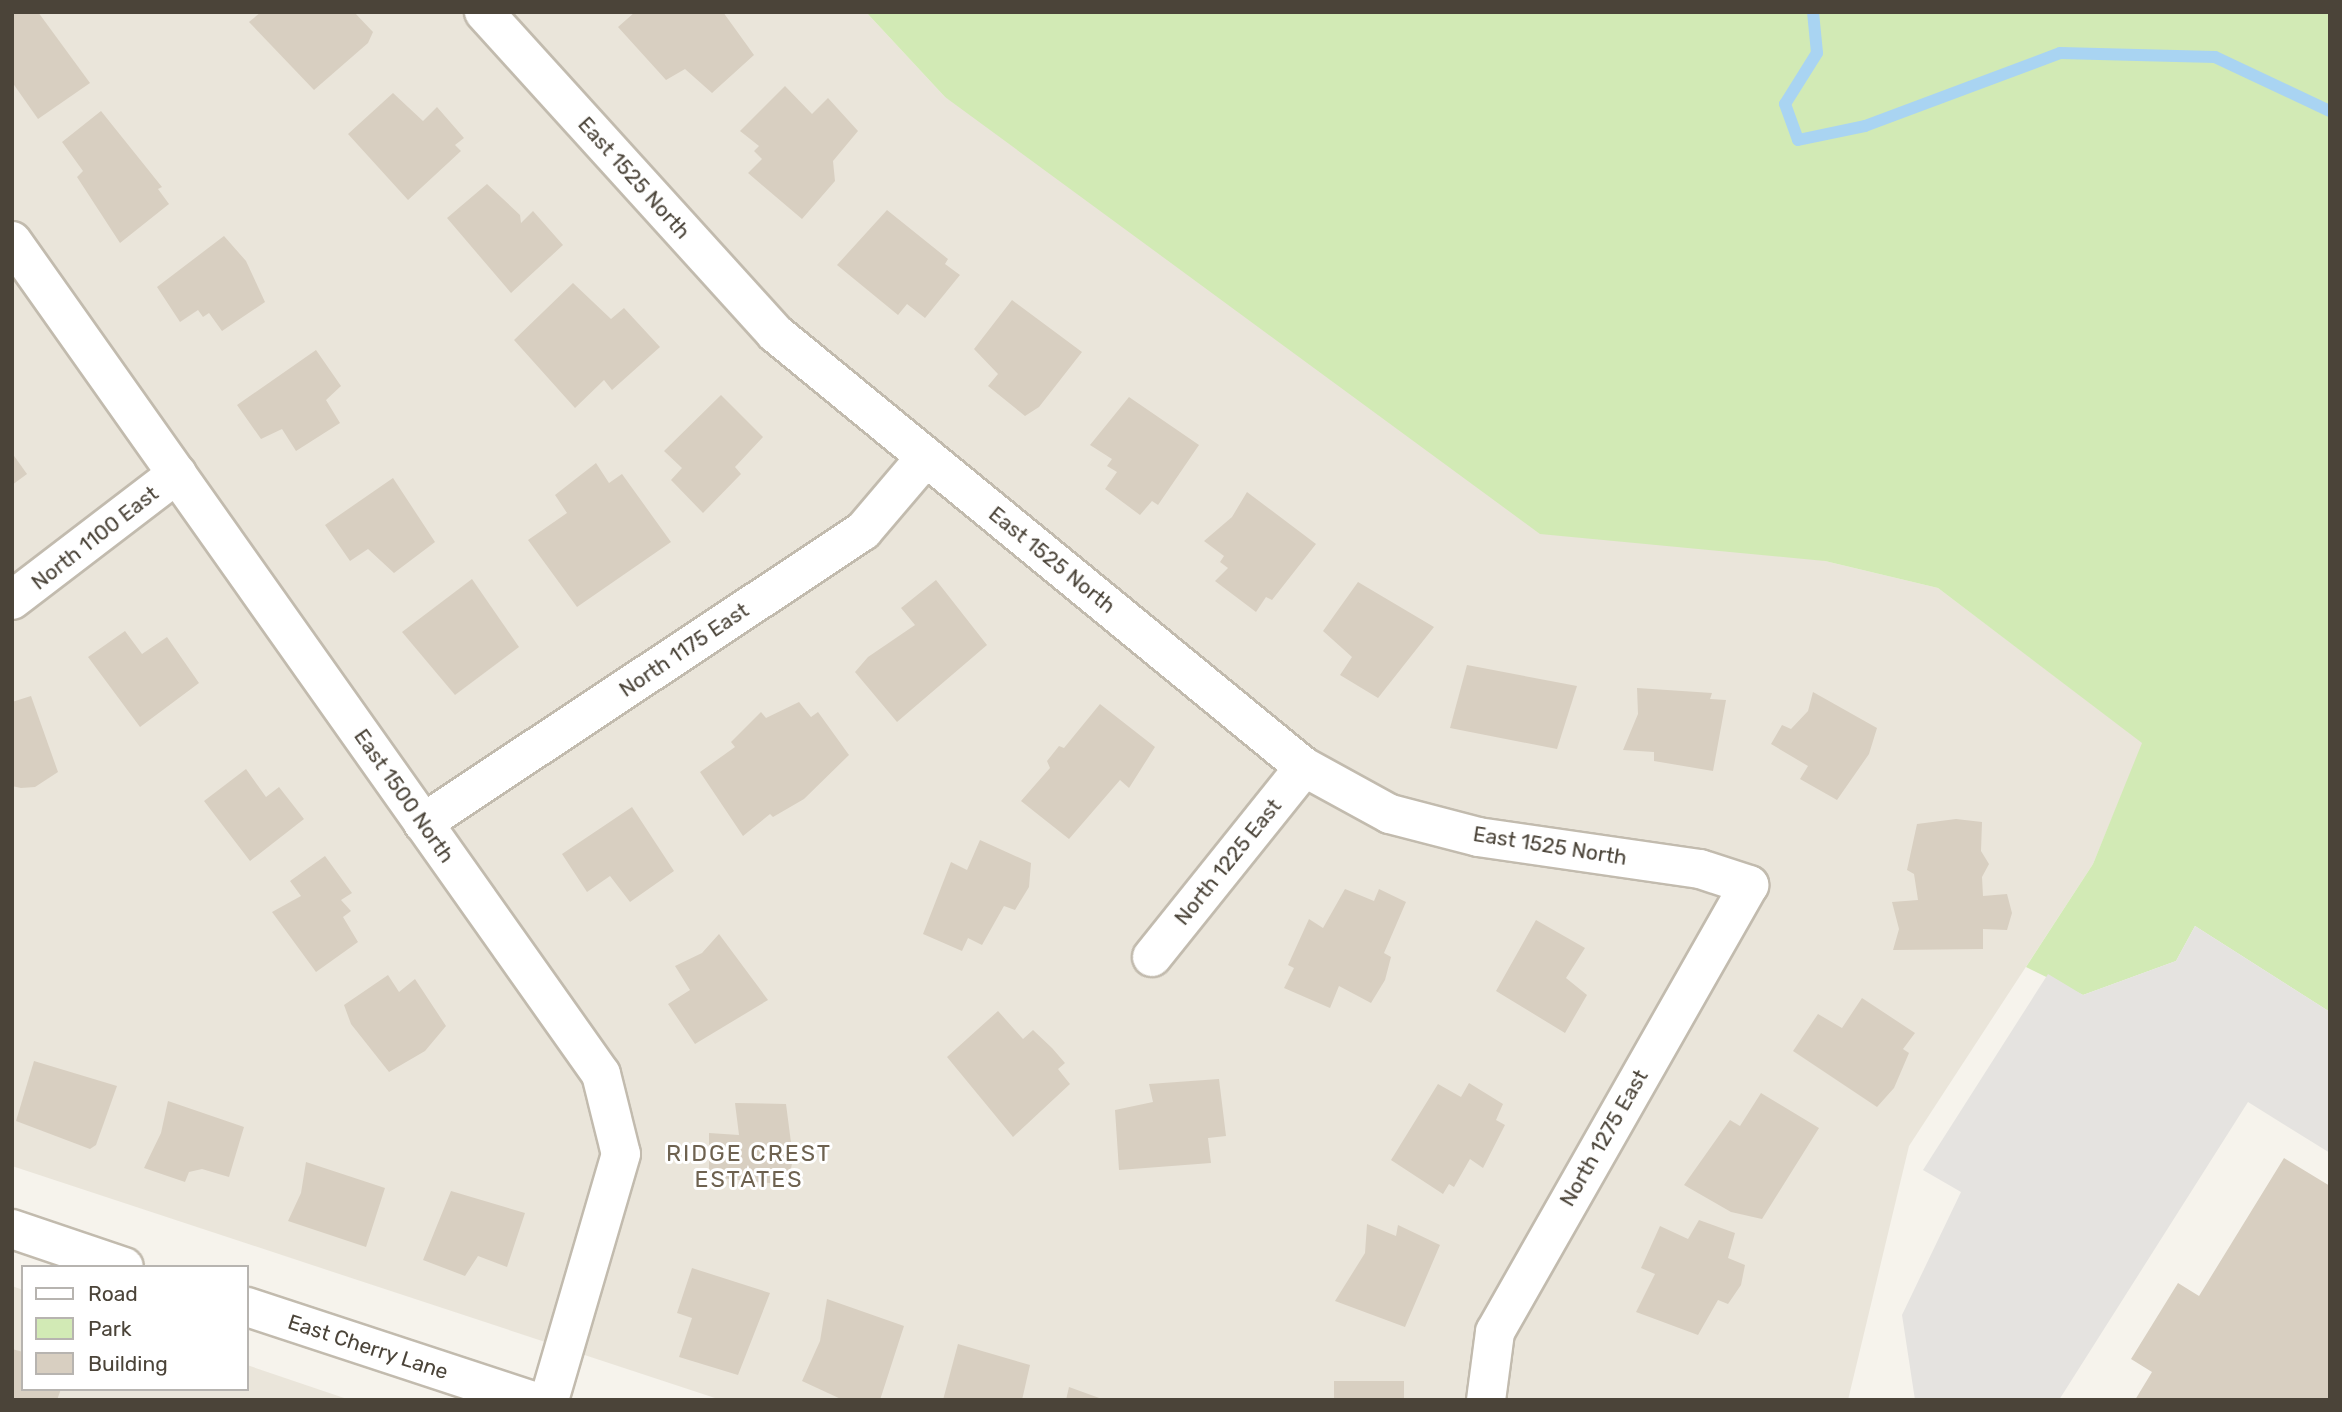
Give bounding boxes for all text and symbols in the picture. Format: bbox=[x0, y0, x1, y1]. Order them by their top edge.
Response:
street label: East 1525 North bbox=[573, 112, 695, 244]
street label: North 1100 East bbox=[27, 481, 163, 595]
street label: East 1525 North bbox=[984, 501, 1120, 619]
street label: North 1175 East bbox=[615, 598, 753, 702]
street label: East 1500 North bbox=[349, 724, 459, 868]
street label: North 1225 East bbox=[1169, 794, 1287, 930]
street label: East 1525 North bbox=[1471, 821, 1629, 871]
street label: North 1275 East bbox=[1555, 1065, 1653, 1211]
district label: RIDGE CREST ESTATES bbox=[667, 1139, 831, 1193]
legend bbox=[21, 1265, 248, 1391]
text: Road bbox=[88, 1281, 138, 1306]
street label: East Cherry Lane bbox=[284, 1309, 452, 1385]
text: Park bbox=[88, 1316, 132, 1341]
text: Building bbox=[88, 1351, 168, 1376]

